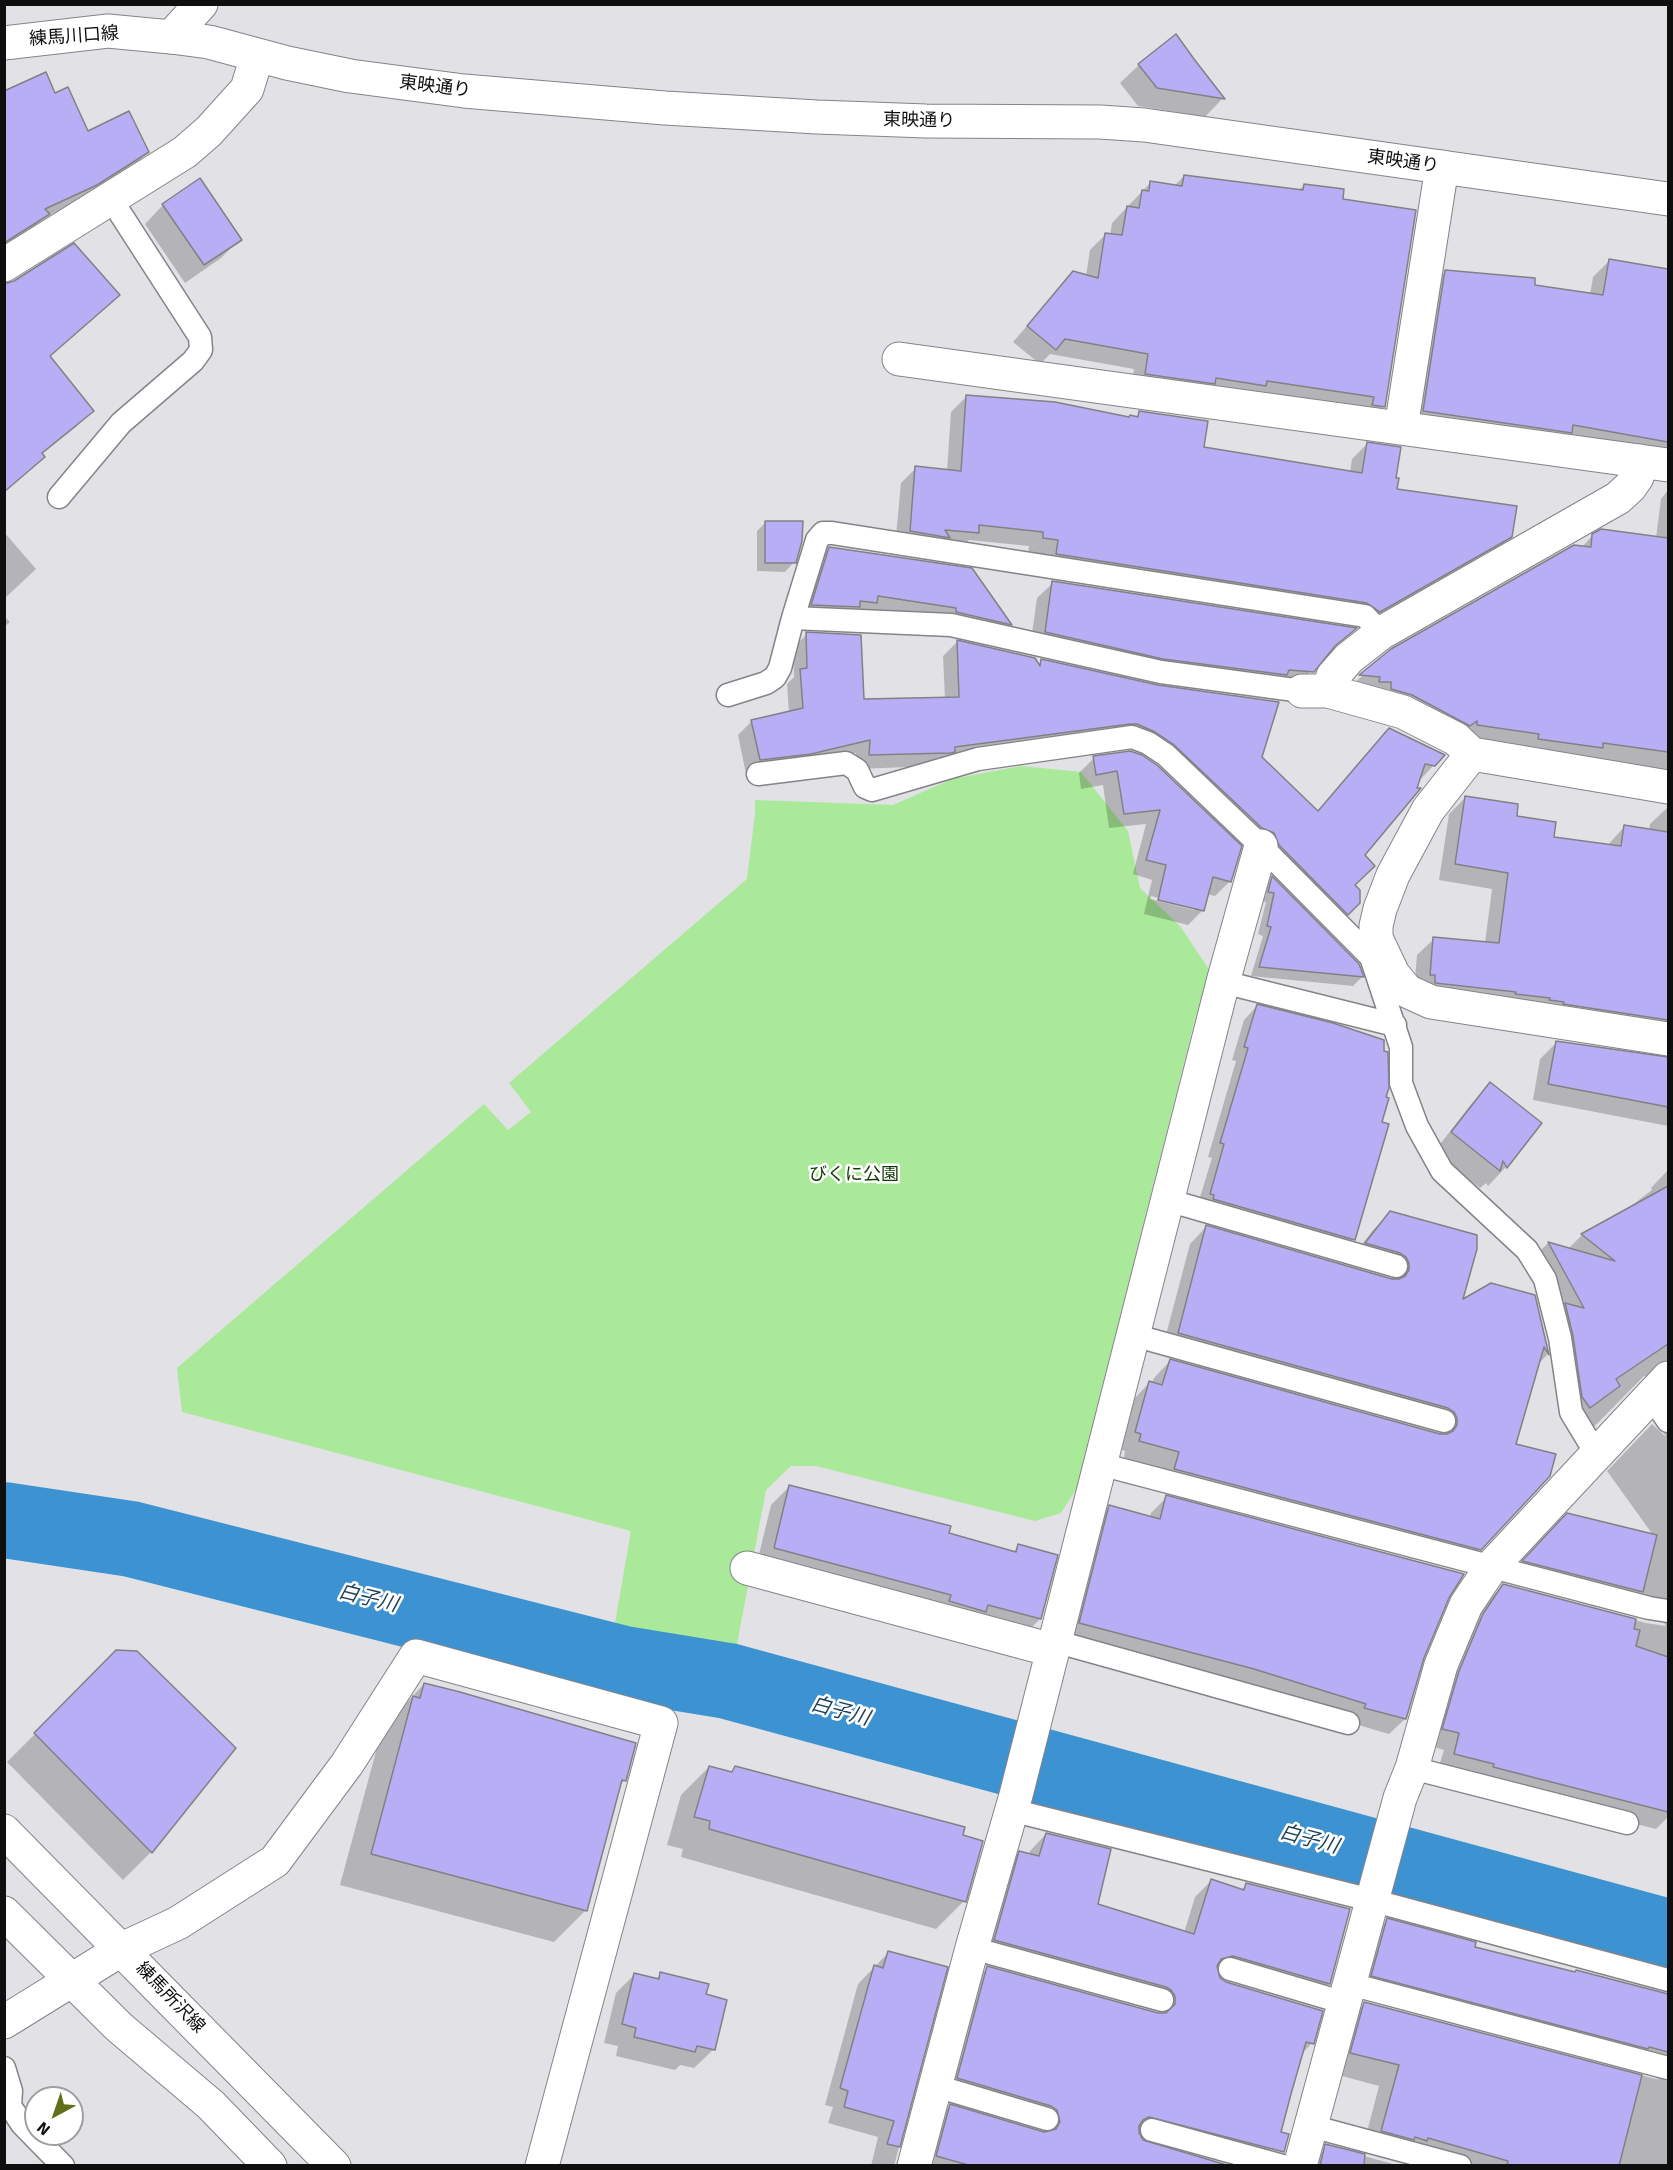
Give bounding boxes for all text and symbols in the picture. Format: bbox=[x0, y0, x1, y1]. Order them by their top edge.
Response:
street label: 練馬川口線 bbox=[28, 23, 120, 51]
street label: 東映通り bbox=[398, 72, 472, 102]
street label: 東映通り bbox=[883, 110, 955, 132]
street label: 東映通り bbox=[1366, 146, 1440, 178]
park label: びくに公園 bbox=[809, 1164, 899, 1186]
water label: 白子川 bbox=[336, 1580, 400, 1618]
water label: 白子川 bbox=[808, 1693, 872, 1731]
water label: 白子川 bbox=[1277, 1821, 1341, 1859]
street label: 練馬所沢線 bbox=[131, 1958, 209, 2038]
north arrow bbox=[24, 2086, 84, 2146]
text: N bbox=[33, 2117, 54, 2140]

